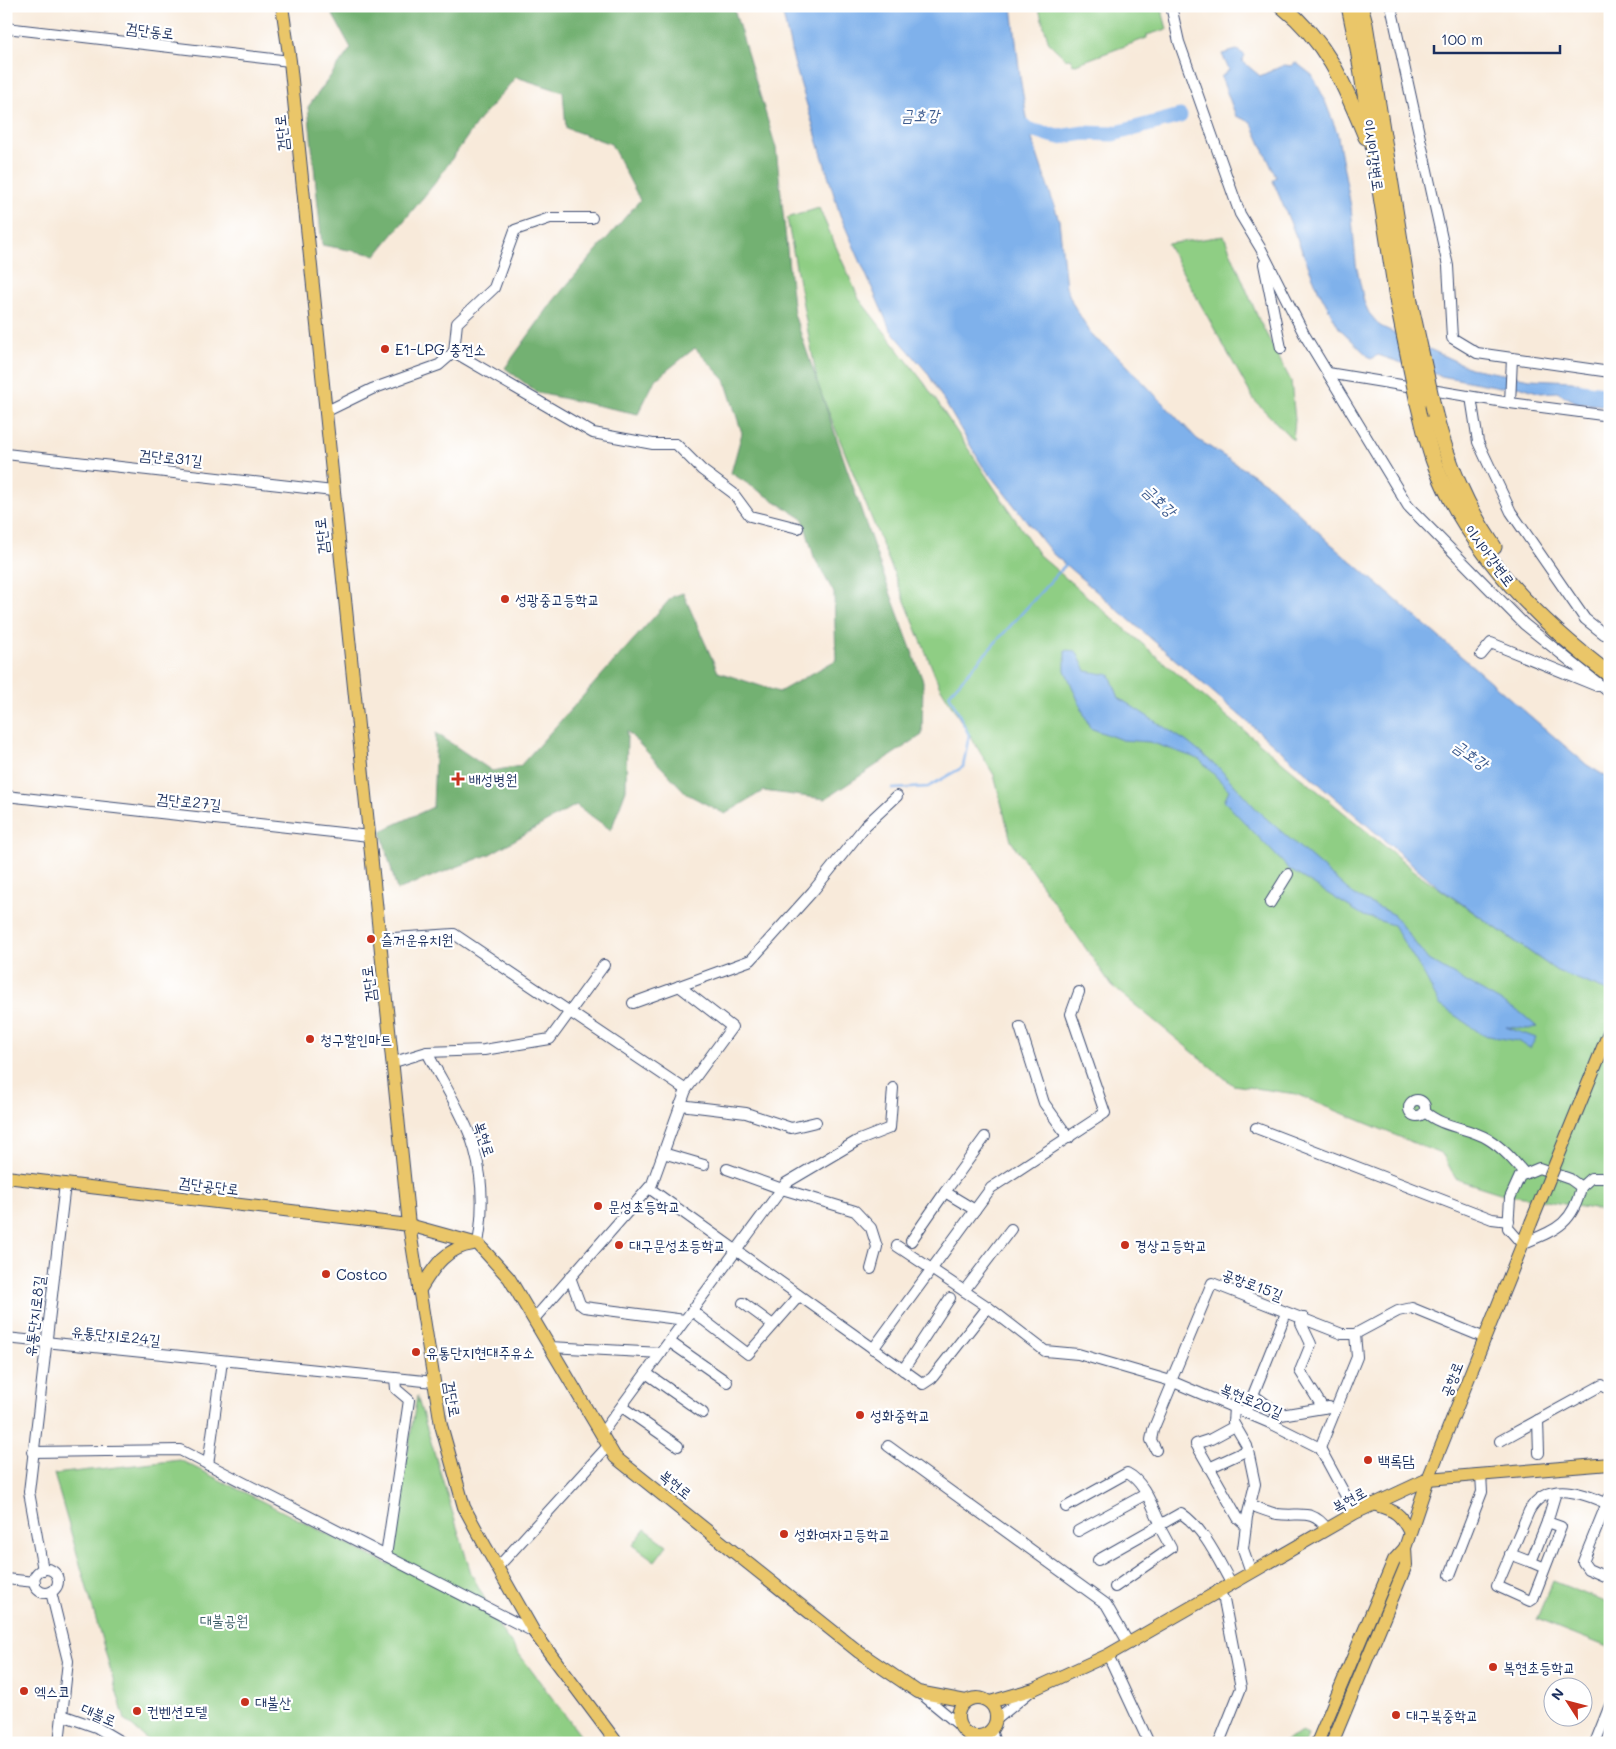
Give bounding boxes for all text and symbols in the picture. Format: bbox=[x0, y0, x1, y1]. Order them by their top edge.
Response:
street label: 검단동로 bbox=[125, 17, 175, 43]
scale bar bbox=[1434, 22, 1560, 54]
text: 100 m bbox=[1441, 29, 1483, 49]
water label: 금호강 bbox=[901, 104, 941, 125]
street label: 검단로 bbox=[269, 114, 293, 152]
street label: 이시아강변로 bbox=[1359, 118, 1389, 192]
place label: E1-LPG 충전소 bbox=[395, 339, 486, 359]
marker: E1-LPG 충전소 bbox=[379, 343, 391, 355]
street label: 검단로31길 bbox=[138, 444, 204, 470]
water label: 금호강 bbox=[1139, 479, 1183, 522]
street label: 검단로 bbox=[309, 517, 333, 555]
street label: 이시아강변로 bbox=[1460, 520, 1520, 590]
place label: 성광중고등학교 bbox=[515, 589, 600, 609]
marker: 성광중고등학교 bbox=[499, 593, 511, 605]
water label: 금호강 bbox=[1449, 734, 1495, 775]
place label: 배성병원 bbox=[469, 769, 517, 789]
marker: 배성병원 bbox=[451, 772, 465, 786]
street label: 검단로27길 bbox=[156, 788, 222, 814]
place label: 즐거운유치원 bbox=[381, 929, 453, 949]
marker: 즐거운유치원 bbox=[365, 933, 377, 945]
street label: 검단로 bbox=[356, 965, 380, 1003]
place label: 청구할인마트 bbox=[320, 1029, 392, 1049]
marker: 청구할인마트 bbox=[304, 1033, 316, 1045]
street label: 복현로 bbox=[470, 1119, 500, 1159]
street label: 검단공단로 bbox=[178, 1171, 240, 1199]
place label: 문성초등학교 bbox=[608, 1196, 680, 1216]
marker: 문성초등학교 bbox=[592, 1200, 604, 1212]
place label: 대구문성초등학교 bbox=[629, 1235, 726, 1255]
place label: 경상고등학교 bbox=[1135, 1235, 1207, 1255]
marker: 대구문성초등학교 bbox=[613, 1239, 625, 1251]
marker: 경상고등학교 bbox=[1119, 1239, 1131, 1251]
street label: 공항로15길 bbox=[1220, 1263, 1286, 1305]
place label: Costco bbox=[336, 1264, 387, 1284]
marker: Costco bbox=[320, 1268, 332, 1280]
street label: 유통단지로8길 bbox=[19, 1274, 49, 1358]
street label: 유통단지로24길 bbox=[70, 1320, 162, 1350]
place label: 유통단지현대주유소 bbox=[426, 1342, 535, 1362]
marker: 유통단지현대주유소 bbox=[410, 1346, 422, 1358]
street label: 공항로 bbox=[1435, 1358, 1467, 1400]
street label: 복현로20길 bbox=[1218, 1378, 1286, 1422]
street label: 검단로 bbox=[440, 1380, 466, 1418]
place label: 성화중학교 bbox=[870, 1405, 930, 1425]
marker: 성화중학교 bbox=[854, 1409, 866, 1421]
place label: 백록담 bbox=[1378, 1450, 1414, 1470]
marker: 백록담 bbox=[1362, 1454, 1374, 1466]
street label: 복현로 bbox=[656, 1465, 696, 1503]
street label: 복현로 bbox=[1328, 1481, 1370, 1517]
place label: 성화여자고등학교 bbox=[794, 1524, 891, 1544]
marker: 성화여자고등학교 bbox=[778, 1528, 790, 1540]
park label: 대불공원 bbox=[200, 1610, 248, 1630]
place label: 복현초등학교 bbox=[1503, 1657, 1575, 1677]
marker: 복현초등학교 bbox=[1487, 1661, 1499, 1673]
north arrow bbox=[1544, 1676, 1594, 1726]
place label: 엑스코 bbox=[34, 1681, 70, 1701]
text: N bbox=[1546, 1684, 1568, 1704]
marker: 엑스코 bbox=[18, 1685, 30, 1697]
place label: 대불산 bbox=[255, 1692, 291, 1712]
marker: 대불산 bbox=[239, 1696, 251, 1708]
street label: 대불로 bbox=[78, 1698, 120, 1730]
place label: 컨벤션모텔 bbox=[147, 1701, 207, 1721]
marker: 컨벤션모텔 bbox=[131, 1705, 143, 1717]
place label: 대구북중학교 bbox=[1406, 1705, 1478, 1725]
marker: 대구북중학교 bbox=[1390, 1709, 1402, 1721]

